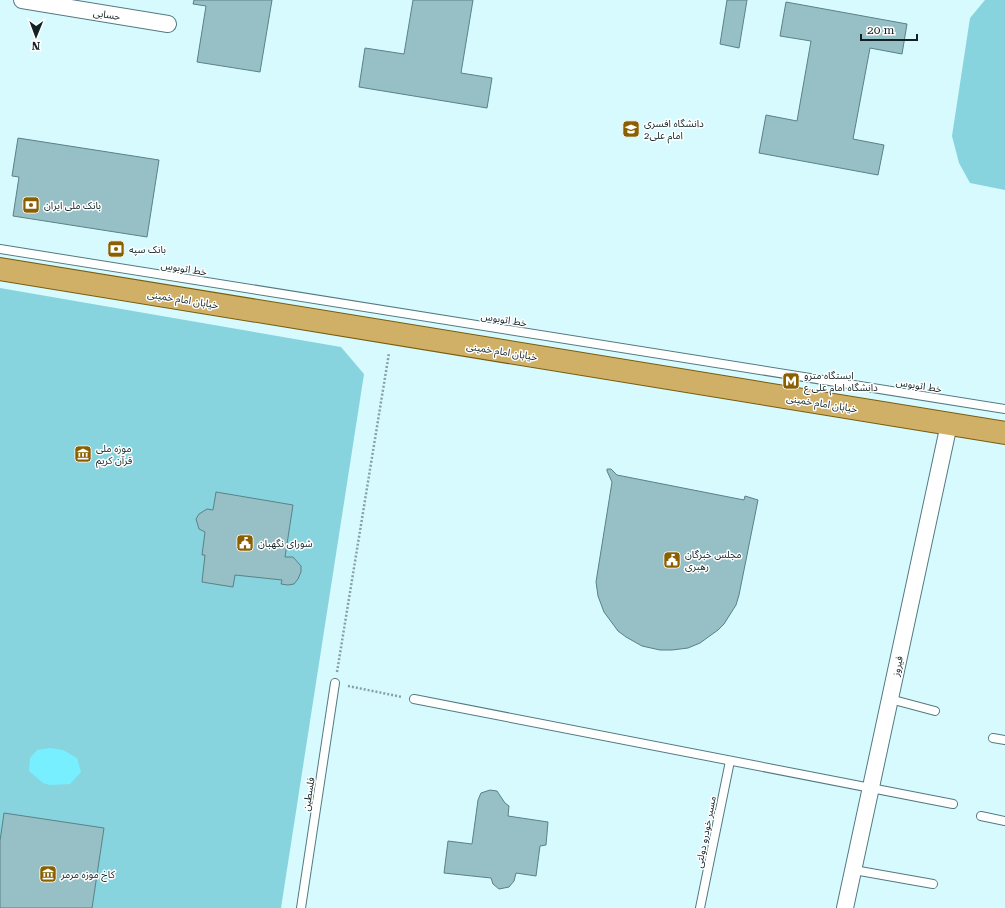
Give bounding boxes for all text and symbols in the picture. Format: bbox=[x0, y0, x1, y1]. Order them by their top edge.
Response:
street label: حسابی bbox=[93, 7, 121, 22]
north arrow bbox=[16, 16, 56, 56]
scale bar bbox=[861, 16, 917, 42]
text: 20 m bbox=[867, 23, 894, 37]
text: N bbox=[31, 39, 40, 52]
place label: دانشگاه افسری امام علی2 bbox=[644, 118, 704, 144]
school or university icon: دانشگاه افسری امام علی2 bbox=[621, 119, 641, 139]
bank icon: بانک ملی ایران bbox=[21, 195, 41, 215]
place label: بانک ملی ایران bbox=[44, 200, 101, 212]
bank icon: بانک سپه bbox=[106, 239, 126, 259]
place label: بانک سپه bbox=[129, 244, 166, 256]
street label: خط اتوبوس bbox=[160, 259, 208, 279]
street label: خیابان امام خمینی bbox=[146, 288, 219, 314]
street label: خط اتوبوس bbox=[480, 310, 528, 330]
street label: خیابان امام خمینی bbox=[465, 340, 538, 366]
place label: ایستگاه مترو دانشگاه امام علی ع bbox=[804, 370, 878, 396]
metro station icon: ایستگاه مترو دانشگاه امام علی ع bbox=[781, 371, 801, 391]
street label: خط اتوبوس bbox=[895, 376, 943, 396]
street label: خیابان امام خمینی bbox=[785, 392, 858, 418]
place label: موزه ملی قرآن کریم bbox=[96, 443, 133, 468]
museum icon: موزه ملی قرآن کریم bbox=[73, 444, 93, 464]
public building icon: شورای نگهبان bbox=[235, 533, 255, 553]
place label: شورای نگهبان bbox=[258, 538, 313, 550]
place label: مجلس خبرگان رهبری bbox=[685, 549, 742, 573]
public building icon: مجلس خبرگان رهبری bbox=[662, 550, 682, 570]
street label: فیروز bbox=[890, 655, 906, 678]
street label: فلسطین bbox=[300, 776, 317, 812]
street label: مسیر خودرو دولتی bbox=[693, 795, 719, 869]
museum icon: کاخ موزه مرمر bbox=[38, 864, 58, 884]
place label: کاخ موزه مرمر bbox=[60, 869, 116, 882]

